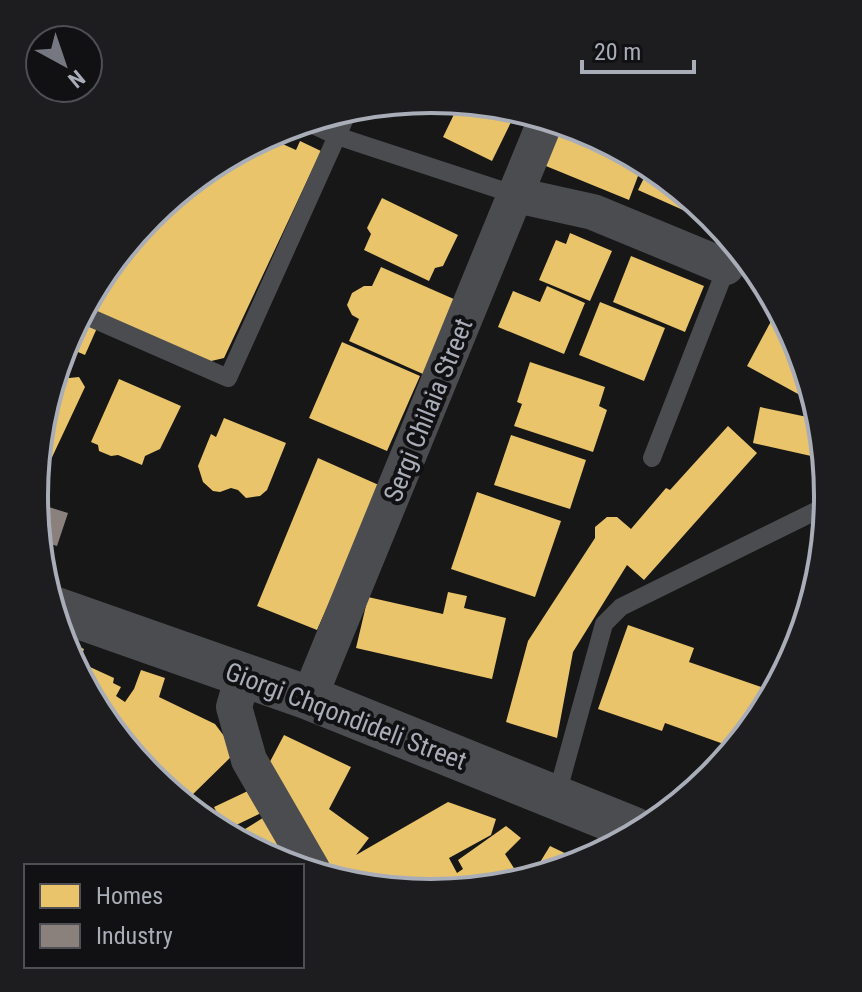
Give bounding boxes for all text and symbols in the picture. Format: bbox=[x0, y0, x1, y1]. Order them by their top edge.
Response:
north arrow bbox=[24, 24, 104, 104]
scale bar bbox=[582, 24, 694, 74]
text: 20 m bbox=[594, 38, 641, 66]
text: N bbox=[63, 65, 90, 93]
street label: Sergi Chilaia Street bbox=[378, 314, 478, 506]
street label: Giorgi Chqondideli Street bbox=[221, 656, 471, 776]
legend bbox=[24, 864, 304, 968]
text: Homes bbox=[96, 882, 163, 910]
text: Industry bbox=[96, 922, 173, 950]

